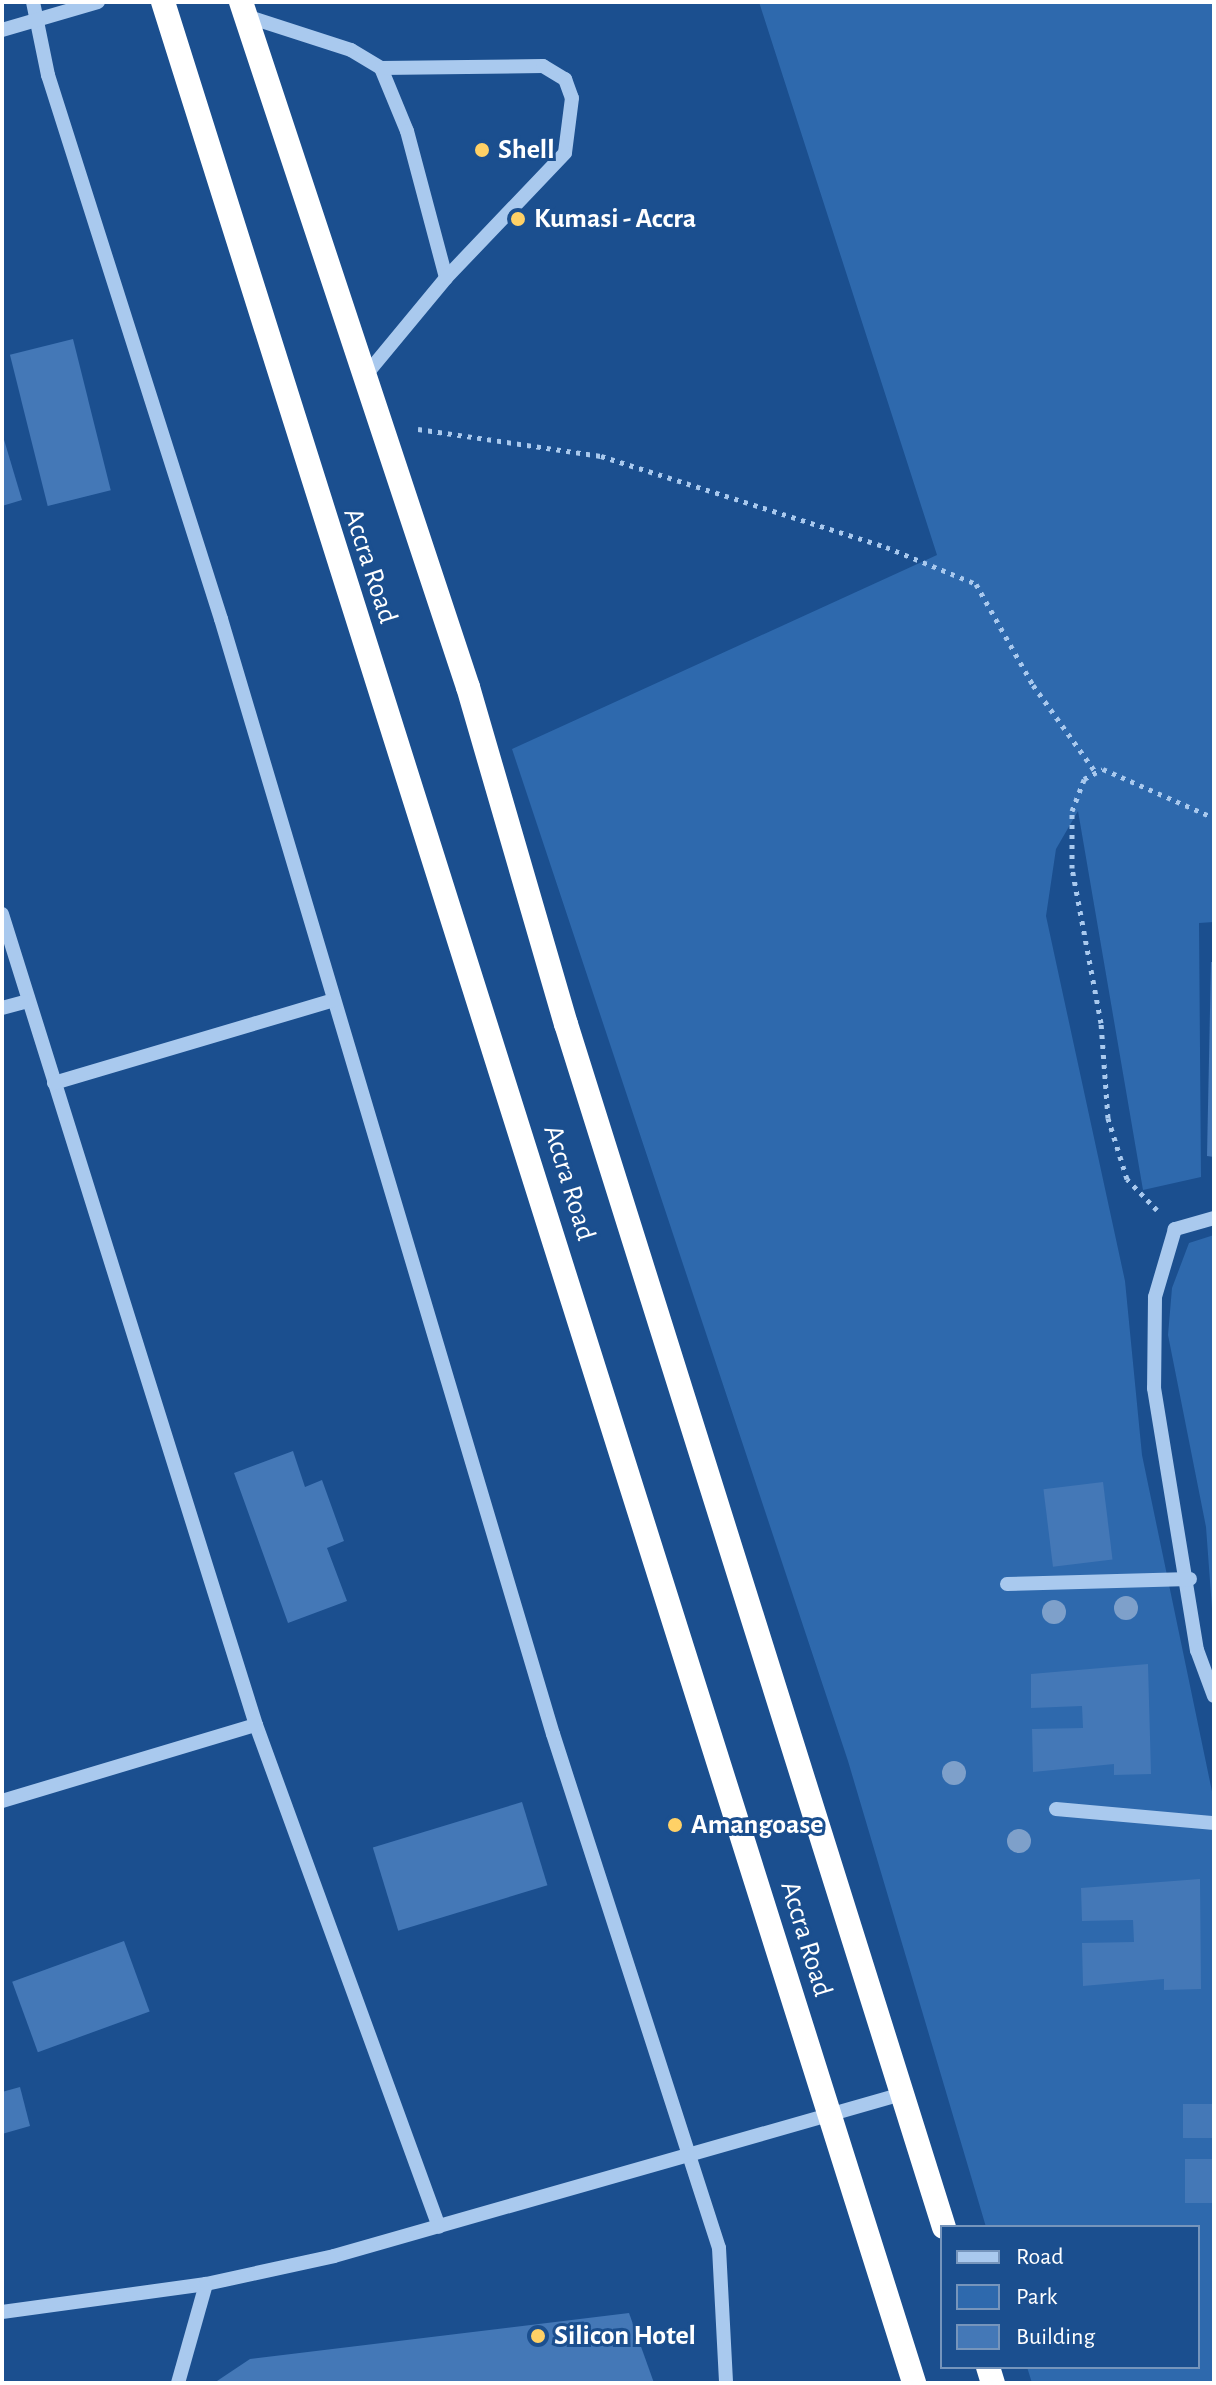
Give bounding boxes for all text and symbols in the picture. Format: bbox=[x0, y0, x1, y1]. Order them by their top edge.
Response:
place label: Shell bbox=[498, 133, 555, 167]
marker: Shell bbox=[473, 141, 491, 159]
place label: Kumasi - Accra bbox=[534, 202, 696, 236]
marker: Kumasi - Accra bbox=[509, 210, 527, 228]
street label: Accra Road bbox=[336, 504, 404, 628]
street label: Accra Road bbox=[536, 1121, 602, 1245]
place label: Amangoase bbox=[691, 1808, 823, 1842]
marker: Amangoase bbox=[666, 1816, 684, 1834]
street label: Accra Road bbox=[773, 1877, 839, 2001]
legend bbox=[940, 2225, 1200, 2369]
text: Road bbox=[1016, 2245, 1064, 2269]
text: Park bbox=[1016, 2285, 1057, 2309]
place label: Silicon Hotel bbox=[554, 2319, 696, 2353]
text: Building bbox=[1016, 2325, 1095, 2349]
marker: Silicon Hotel bbox=[529, 2327, 547, 2345]

